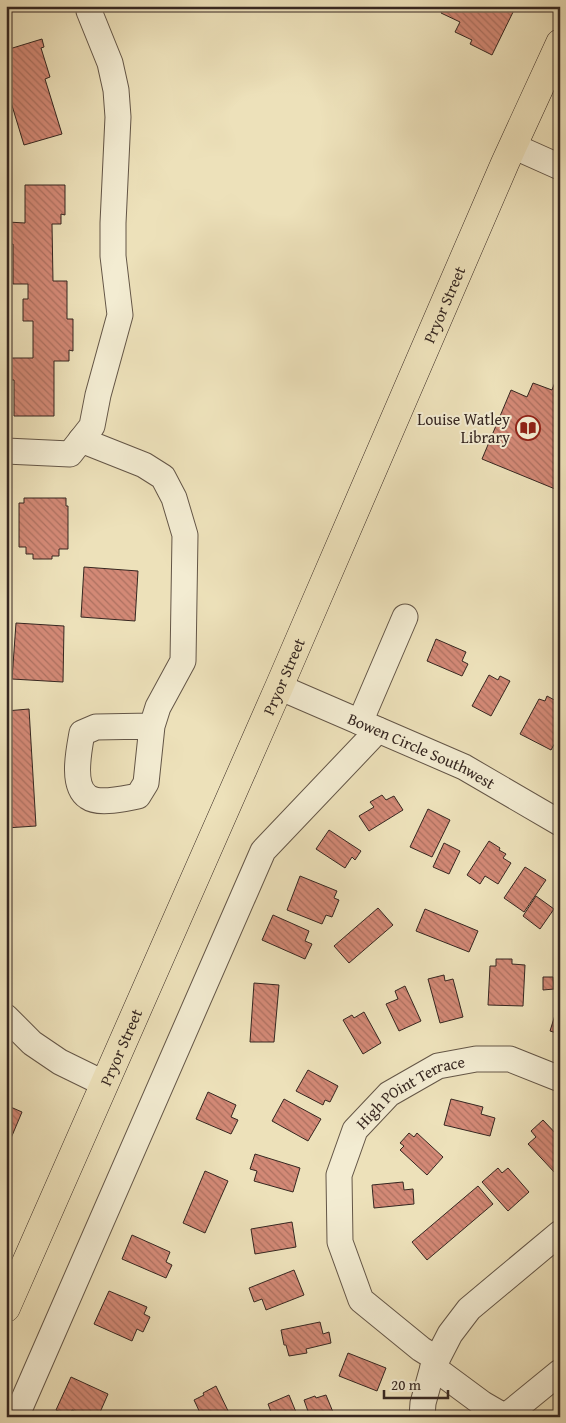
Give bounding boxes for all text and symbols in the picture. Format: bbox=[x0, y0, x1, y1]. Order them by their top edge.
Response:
street label: Pryor Street bbox=[417, 262, 471, 347]
place label: Louise Watley Library bbox=[417, 407, 510, 449]
library icon: Louise Watley Library bbox=[515, 415, 541, 441]
street label: Pryor Street bbox=[256, 634, 311, 719]
street label: Bowen Circle Southwest bbox=[344, 706, 500, 795]
street label: Pryor Street bbox=[93, 1005, 148, 1089]
street label: High POint Terrace bbox=[350, 1049, 467, 1134]
scale bar bbox=[384, 1368, 447, 1400]
text: 20 m bbox=[391, 1374, 422, 1395]

